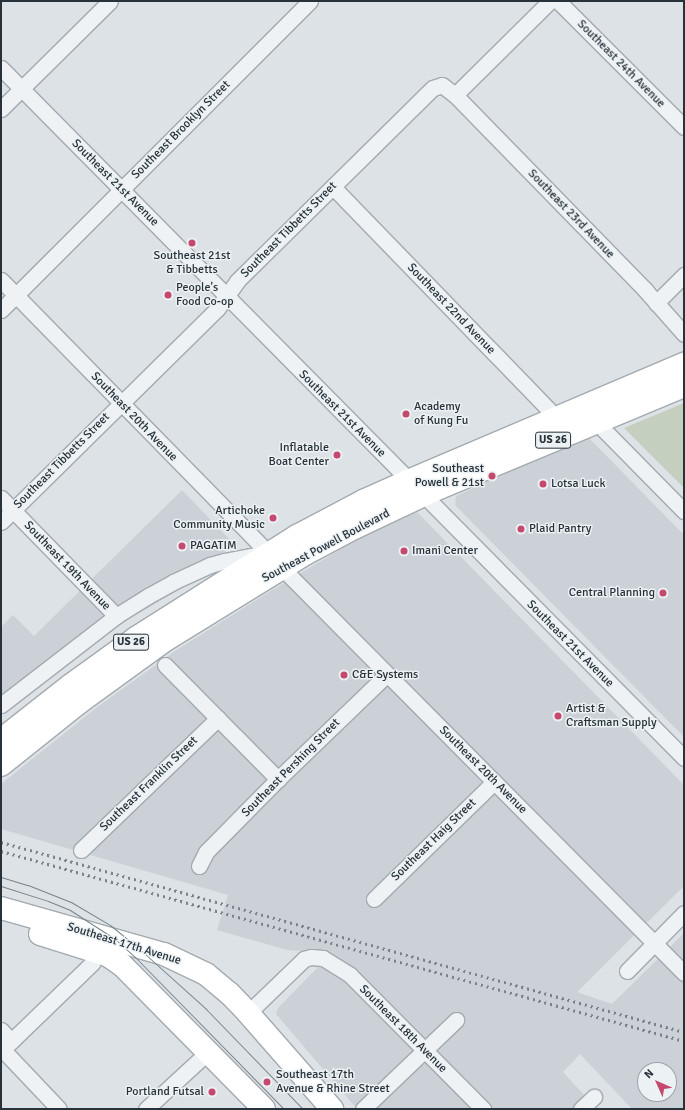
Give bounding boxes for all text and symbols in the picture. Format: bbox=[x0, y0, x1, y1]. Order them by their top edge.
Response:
street label: Southeast 24th Avenue bbox=[574, 17, 668, 111]
street label: Southeast Brooklyn Street bbox=[129, 78, 233, 182]
street label: Southeast 21st Avenue bbox=[69, 137, 161, 229]
street label: Southeast 23rd Avenue bbox=[525, 166, 617, 262]
street label: Southeast Tibbetts Street bbox=[238, 179, 340, 281]
marker: Southeast 21st & Tibbetts bbox=[187, 238, 197, 248]
place label: Southeast 21st & Tibbetts bbox=[154, 249, 230, 277]
street label: Southeast 22nd Avenue bbox=[404, 261, 498, 357]
place label: People's Food Co-op bbox=[176, 281, 234, 309]
marker: People's Food Co-op bbox=[163, 290, 173, 300]
street label: Southeast 21st Avenue bbox=[296, 368, 388, 460]
street label: Southeast 20th Avenue bbox=[88, 369, 180, 465]
place label: Academy of Kung Fu bbox=[414, 400, 468, 428]
marker: Academy of Kung Fu bbox=[401, 409, 411, 419]
street label: Southeast Tibbetts Street bbox=[11, 410, 113, 512]
road number: US 26 bbox=[535, 431, 571, 449]
place label: Inflatable Boat Center bbox=[268, 441, 329, 469]
marker: Inflatable Boat Center bbox=[332, 450, 342, 460]
place label: Southeast Powell & 21st bbox=[415, 462, 484, 490]
marker: Southeast Powell & 21st bbox=[487, 471, 497, 481]
place label: Lotsa Luck bbox=[551, 477, 605, 491]
marker: Lotsa Luck bbox=[538, 479, 548, 489]
place label: Artichoke Community Music bbox=[173, 504, 265, 532]
street label: Southeast Powell Boulevard bbox=[260, 506, 392, 586]
marker: Artichoke Community Music bbox=[268, 513, 278, 523]
street label: Southeast 19th Avenue bbox=[21, 518, 113, 614]
place label: Plaid Pantry bbox=[529, 522, 591, 536]
marker: Plaid Pantry bbox=[516, 524, 526, 534]
place label: PAGATIM bbox=[190, 539, 237, 553]
marker: PAGATIM bbox=[177, 541, 187, 551]
place label: Imani Center bbox=[412, 544, 478, 558]
marker: Imani Center bbox=[399, 546, 409, 556]
place label: Central Planning bbox=[569, 586, 655, 600]
marker: Central Planning bbox=[658, 588, 668, 598]
street label: Southeast 21st Avenue bbox=[524, 598, 616, 690]
road number: US 26 bbox=[113, 633, 149, 651]
place label: C&E Systems bbox=[352, 668, 418, 682]
marker: C&E Systems bbox=[339, 670, 349, 680]
place label: Artist & Craftsman Supply bbox=[566, 702, 657, 730]
marker: Artist & Craftsman Supply bbox=[553, 711, 563, 721]
street label: Southeast Pershing Street bbox=[239, 716, 343, 820]
street label: Southeast 20th Avenue bbox=[436, 723, 530, 817]
street label: Southeast Franklin Street bbox=[97, 734, 201, 834]
street label: Southeast Haig Street bbox=[389, 796, 479, 884]
street label: Southeast 17th Avenue bbox=[65, 920, 183, 968]
street label: Southeast 18th Avenue bbox=[356, 982, 450, 1076]
north arrow bbox=[637, 1062, 677, 1102]
text: N bbox=[642, 1067, 656, 1081]
place label: Southeast 17th Avenue & Rhine Street bbox=[276, 1068, 390, 1096]
marker: Southeast 17th Avenue & Rhine Street bbox=[261, 1076, 273, 1088]
place label: Portland Futsal bbox=[126, 1085, 204, 1099]
marker: Portland Futsal bbox=[207, 1087, 217, 1097]

